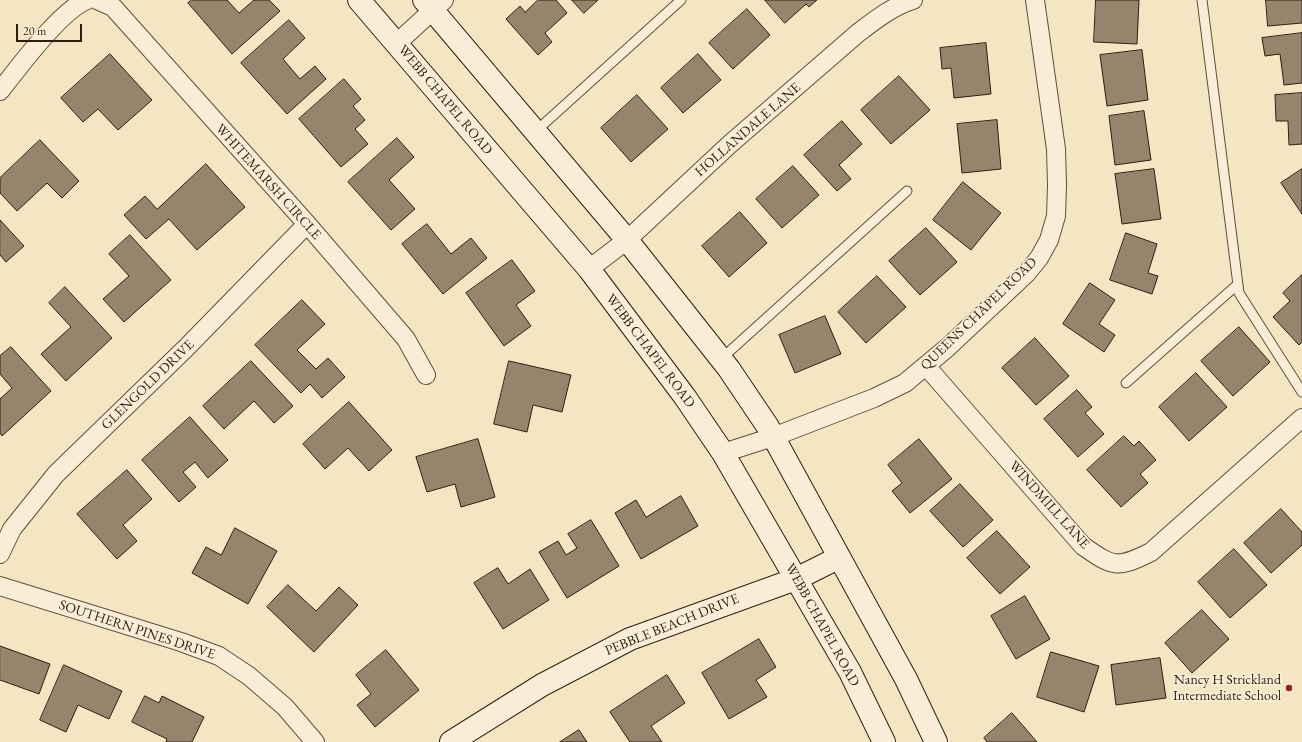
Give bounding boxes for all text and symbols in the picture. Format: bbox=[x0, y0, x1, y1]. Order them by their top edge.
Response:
scale bar bbox=[18, 16, 84, 42]
text: 20 m bbox=[23, 23, 46, 39]
street label: WEBB CHAPEL ROAD bbox=[394, 42, 496, 158]
street label: HOLLANDALE LANE bbox=[692, 79, 804, 181]
street label: WHITEMARSH CIRCLE bbox=[212, 121, 324, 243]
street label: QUEENS CHAPEL ROAD bbox=[917, 254, 1041, 374]
street label: WEBB CHAPEL ROAD bbox=[602, 291, 698, 411]
street label: GLENGOLD DRIVE bbox=[98, 336, 198, 434]
street label: WINDMILL LANE bbox=[1005, 458, 1093, 552]
street label: WEBB CHAPEL ROAD bbox=[781, 561, 863, 689]
street label: PEBBLE BEACH DRIVE bbox=[603, 590, 741, 660]
street label: SOUTHERN PINES DRIVE bbox=[57, 597, 217, 663]
place label: Nancy H Strickland Intermediate School bbox=[1173, 672, 1281, 704]
marker: Nancy H Strickland Intermediate School bbox=[1284, 683, 1294, 693]

